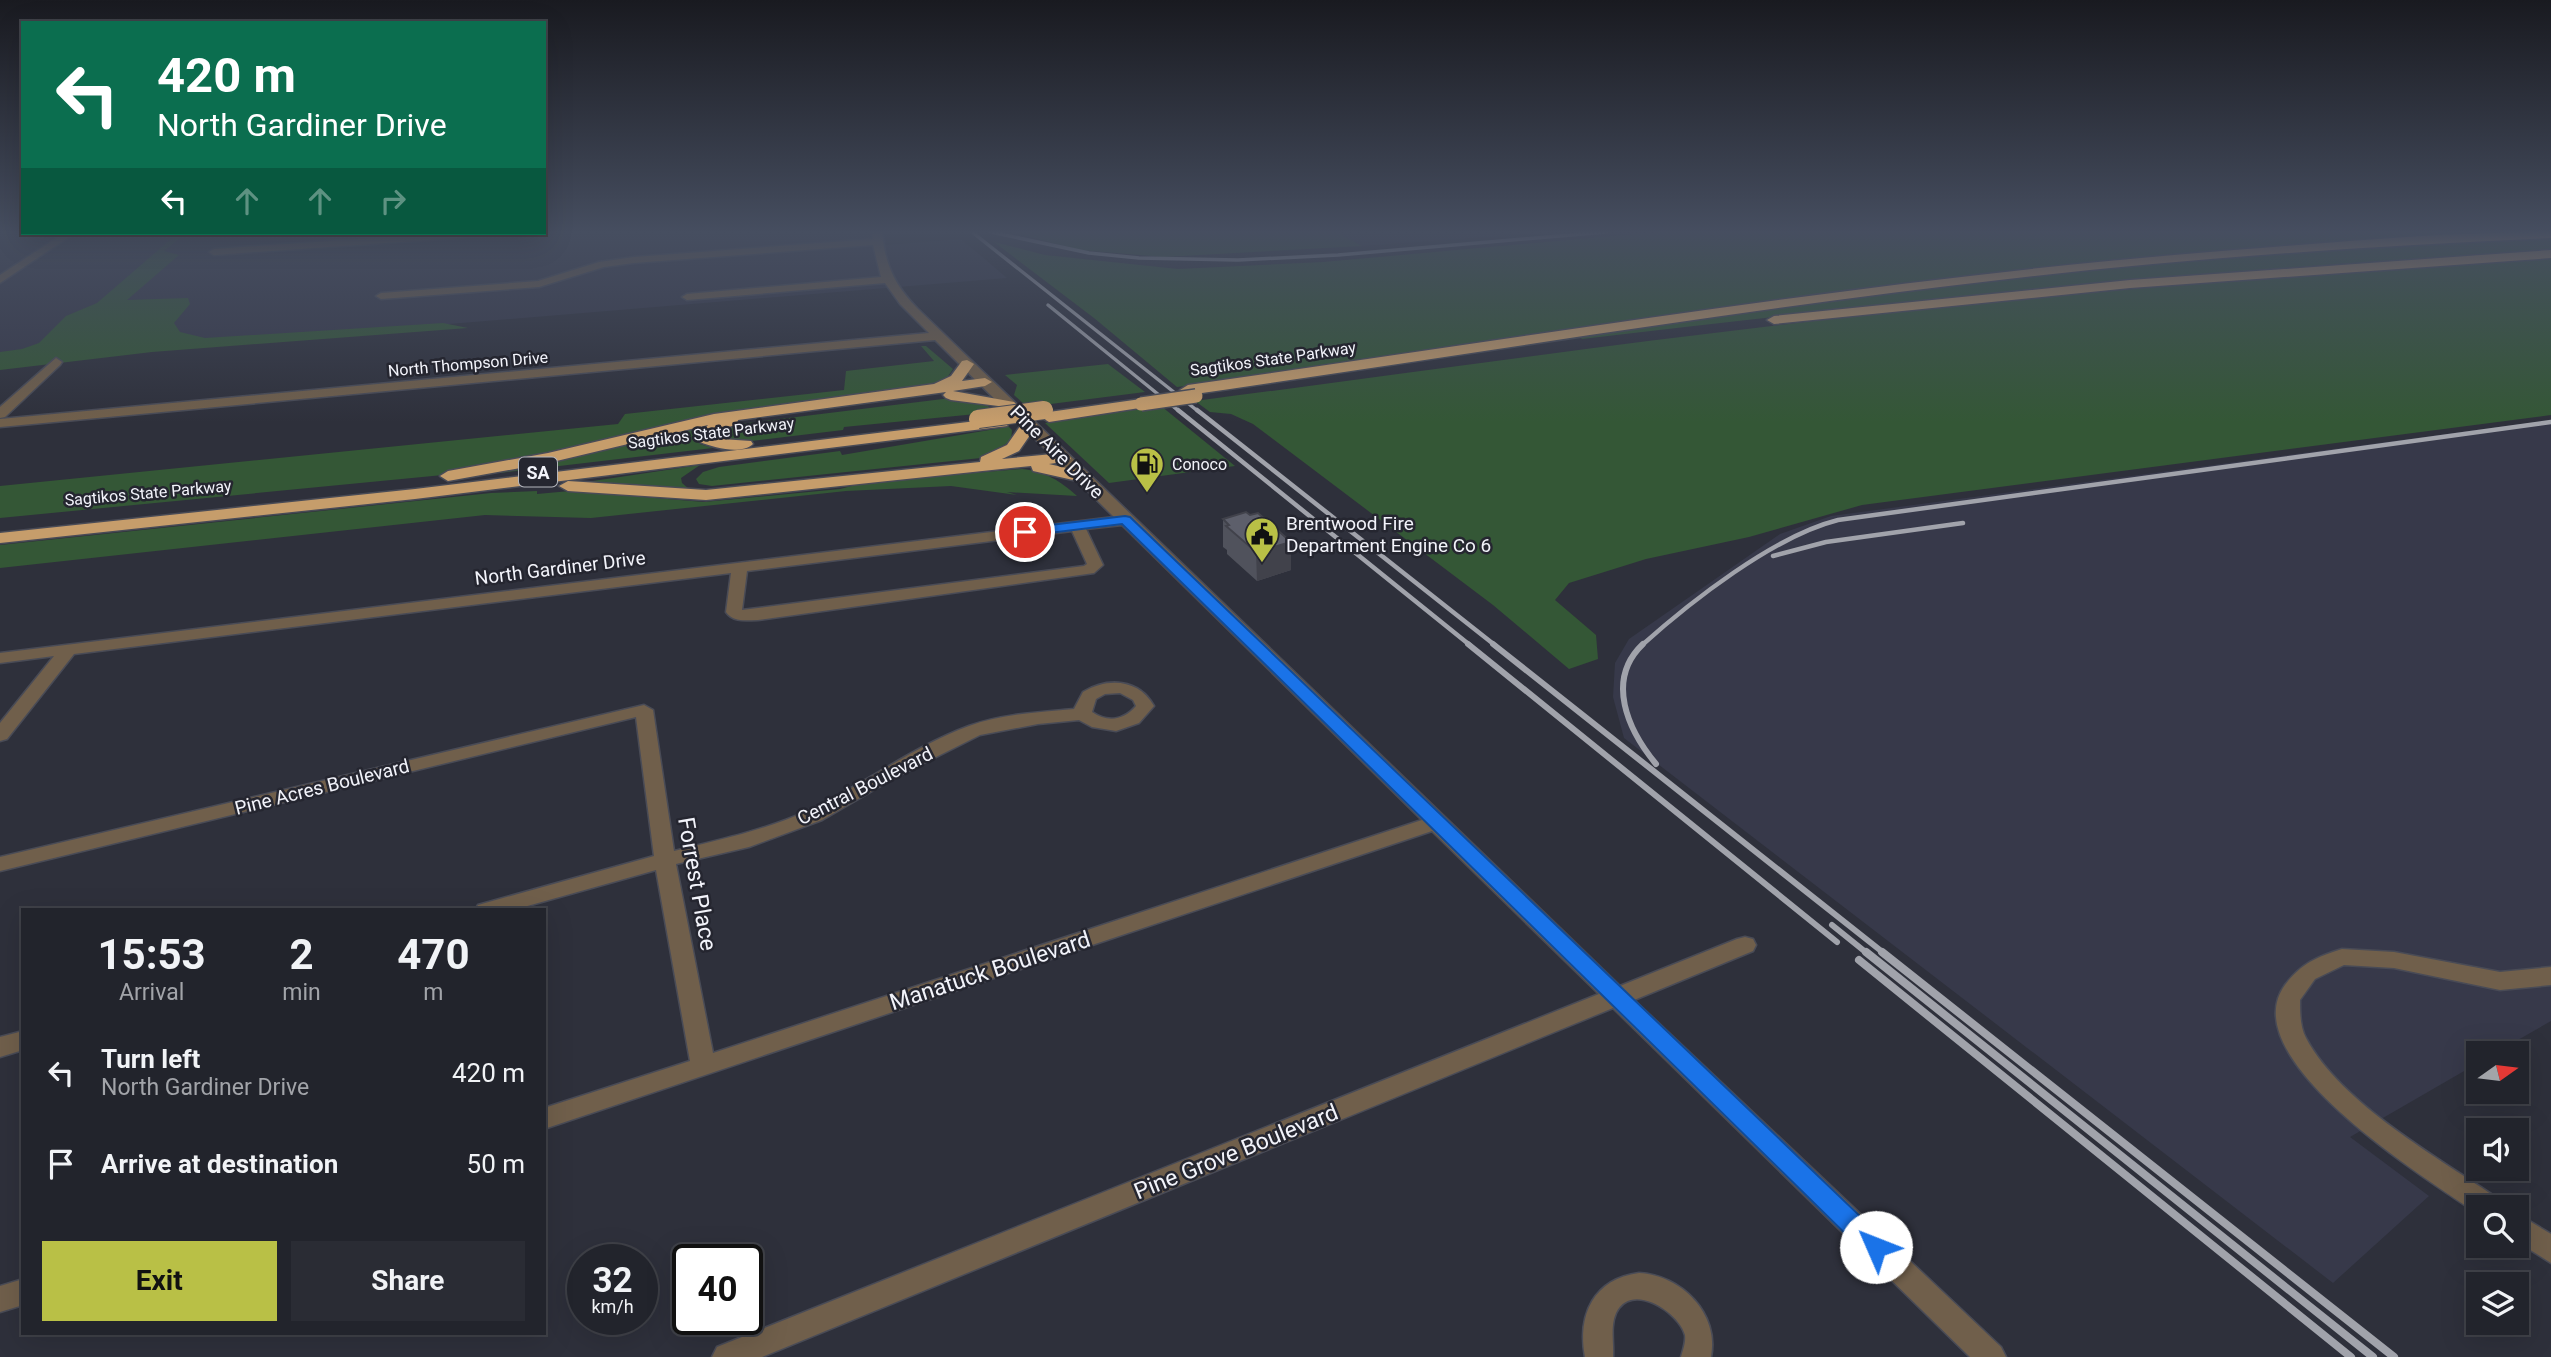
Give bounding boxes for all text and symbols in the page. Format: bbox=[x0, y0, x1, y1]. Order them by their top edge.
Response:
text: 420 m bbox=[157, 47, 296, 104]
icon: left bbox=[42, 49, 133, 140]
text: North Gardiner Drive bbox=[157, 106, 447, 144]
icon: left bbox=[155, 182, 193, 220]
icon: ahead bbox=[228, 182, 266, 220]
icon: ahead bbox=[301, 182, 339, 220]
icon: right bbox=[374, 182, 412, 220]
street label: Sagtikos State Parkway bbox=[1189, 338, 1358, 380]
street label: North Thompson Drive bbox=[387, 348, 549, 380]
street label: Pine Aire Drive bbox=[1006, 401, 1108, 503]
street label: Sagtikos State Parkway bbox=[627, 413, 796, 453]
fuel station icon: Conoco bbox=[1128, 445, 1166, 494]
place label: Conoco bbox=[1172, 455, 1227, 474]
road number: SA bbox=[519, 458, 557, 486]
street label: Sagtikos State Parkway bbox=[64, 476, 233, 510]
pin bbox=[995, 502, 1055, 562]
place label: Brentwood Fire Department Engine Co 6 bbox=[1286, 512, 1491, 557]
icon: arrive bbox=[1006, 513, 1044, 551]
public building icon: Brentwood Fire Department Engine Co 6 bbox=[1243, 515, 1281, 564]
street label: North Gardiner Drive bbox=[473, 546, 647, 590]
street label: Central Boulevard bbox=[793, 742, 937, 830]
street label: Pine Acres Boulevard bbox=[232, 754, 412, 820]
street label: Forrest Place bbox=[672, 815, 722, 953]
street label: Manatuck Boulevard bbox=[886, 926, 1094, 1016]
text: 15:53 bbox=[98, 930, 206, 979]
text: 2 bbox=[289, 930, 314, 979]
text: 470 bbox=[397, 930, 470, 979]
text: Arrival bbox=[119, 979, 184, 1006]
text: min bbox=[282, 979, 321, 1006]
text: m bbox=[423, 979, 443, 1006]
north arrow bbox=[2466, 1041, 2529, 1104]
map controls bbox=[2466, 1041, 2529, 1335]
text: Turn left bbox=[101, 1044, 200, 1074]
icon: left bbox=[42, 1054, 80, 1092]
text: 420 m bbox=[452, 1058, 525, 1088]
text: North Gardiner Drive bbox=[101, 1074, 309, 1101]
street label: Pine Grove Boulevard bbox=[1130, 1099, 1342, 1205]
button: sound bbox=[2466, 1118, 2529, 1181]
icon: arrive bbox=[42, 1145, 80, 1183]
text: Arrive at destination bbox=[101, 1149, 338, 1179]
text: 50 m bbox=[467, 1149, 525, 1179]
button: search bbox=[2466, 1195, 2529, 1258]
position arrow bbox=[1839, 1210, 1913, 1284]
button: Exit bbox=[42, 1241, 277, 1321]
button: Share bbox=[291, 1241, 525, 1321]
speed limit sign: 40 bbox=[672, 1244, 763, 1335]
text: 32 bbox=[592, 1260, 633, 1301]
button: layers bbox=[2466, 1272, 2529, 1335]
text: km/h bbox=[591, 1296, 634, 1317]

